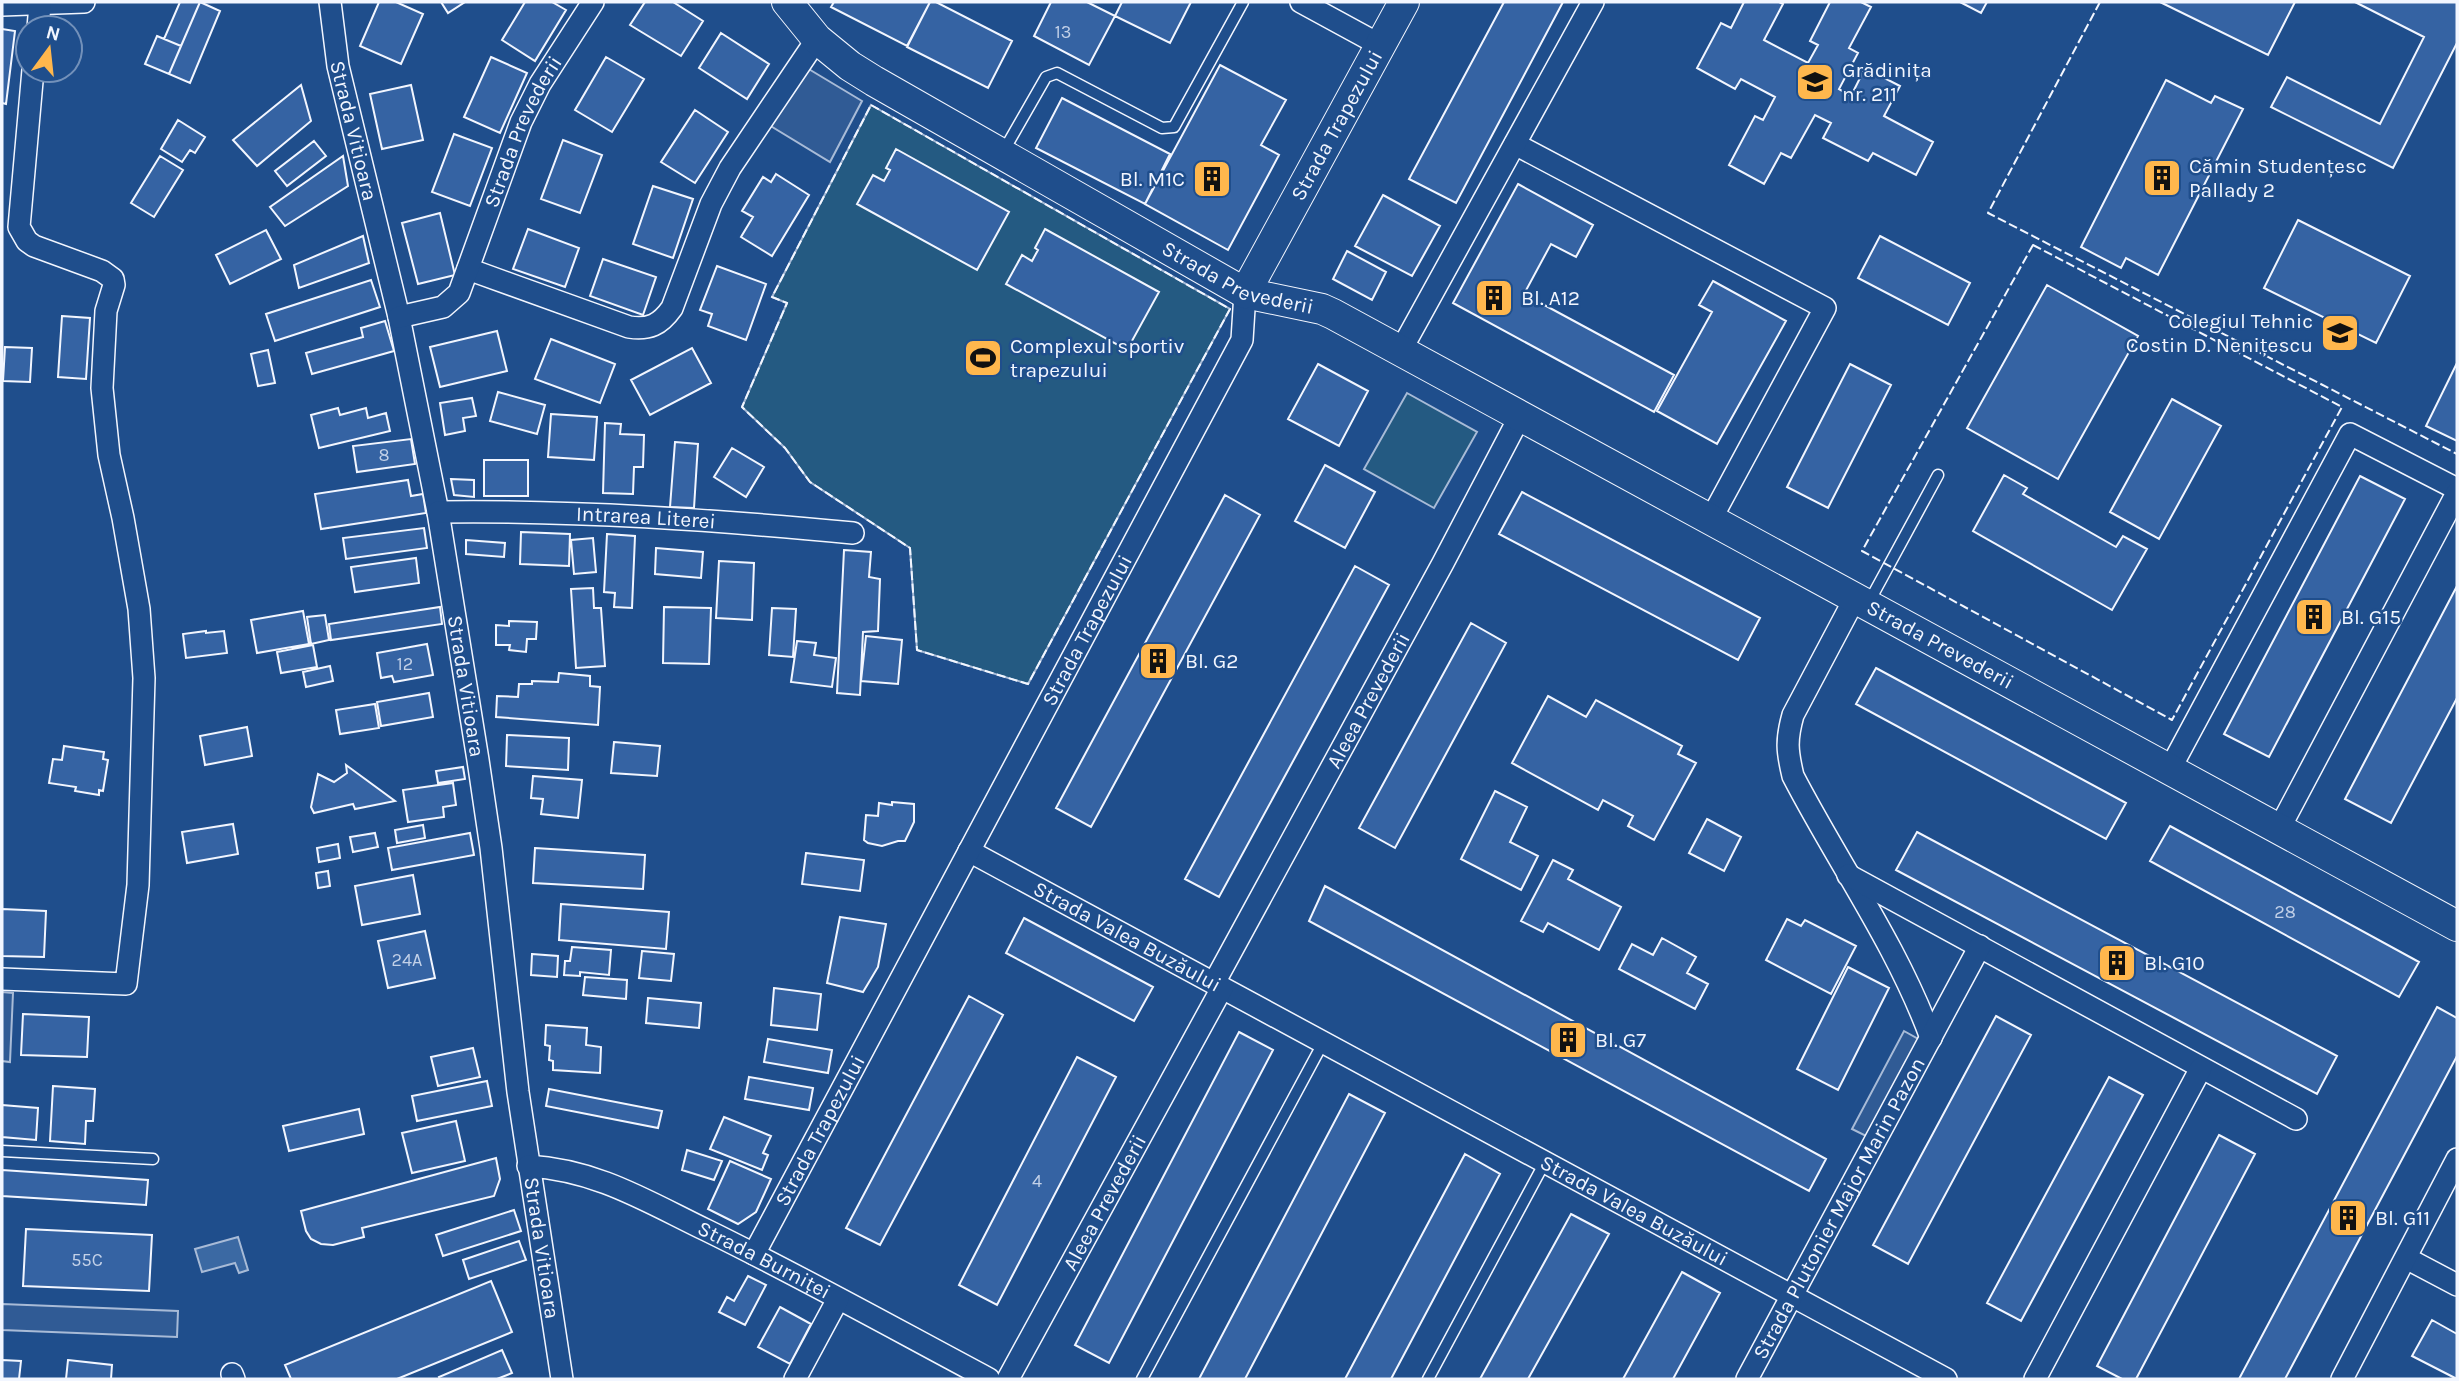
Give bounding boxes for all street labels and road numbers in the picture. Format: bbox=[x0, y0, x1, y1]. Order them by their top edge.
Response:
street label: Strada Trapezului bbox=[1286, 46, 1387, 205]
street label: Strada Prevederii bbox=[479, 51, 567, 211]
street label: Strada Vitioara bbox=[325, 58, 382, 203]
street label: Strada Prevederii bbox=[1158, 236, 1316, 319]
street label: Intrarea Literei bbox=[576, 502, 717, 533]
street label: Strada Trapezului bbox=[1037, 551, 1137, 710]
street label: Strada Prevederii bbox=[1863, 595, 2018, 694]
street label: Strada Vitioara bbox=[443, 613, 489, 759]
street label: Aleea Prevederii bbox=[1321, 628, 1415, 772]
street label: Strada Valea Buzăului bbox=[1029, 876, 1225, 997]
street label: Strada Trapezului bbox=[770, 1051, 870, 1210]
street label: Strada Plutonier Major Marin Pazon bbox=[1748, 1053, 1930, 1363]
street label: Aleea Prevederii bbox=[1058, 1131, 1151, 1275]
street label: Strada Valea Buzăului bbox=[1536, 1150, 1732, 1271]
street label: Strada Vitioara bbox=[519, 1175, 565, 1320]
street label: Strada Burniței bbox=[694, 1216, 835, 1304]

